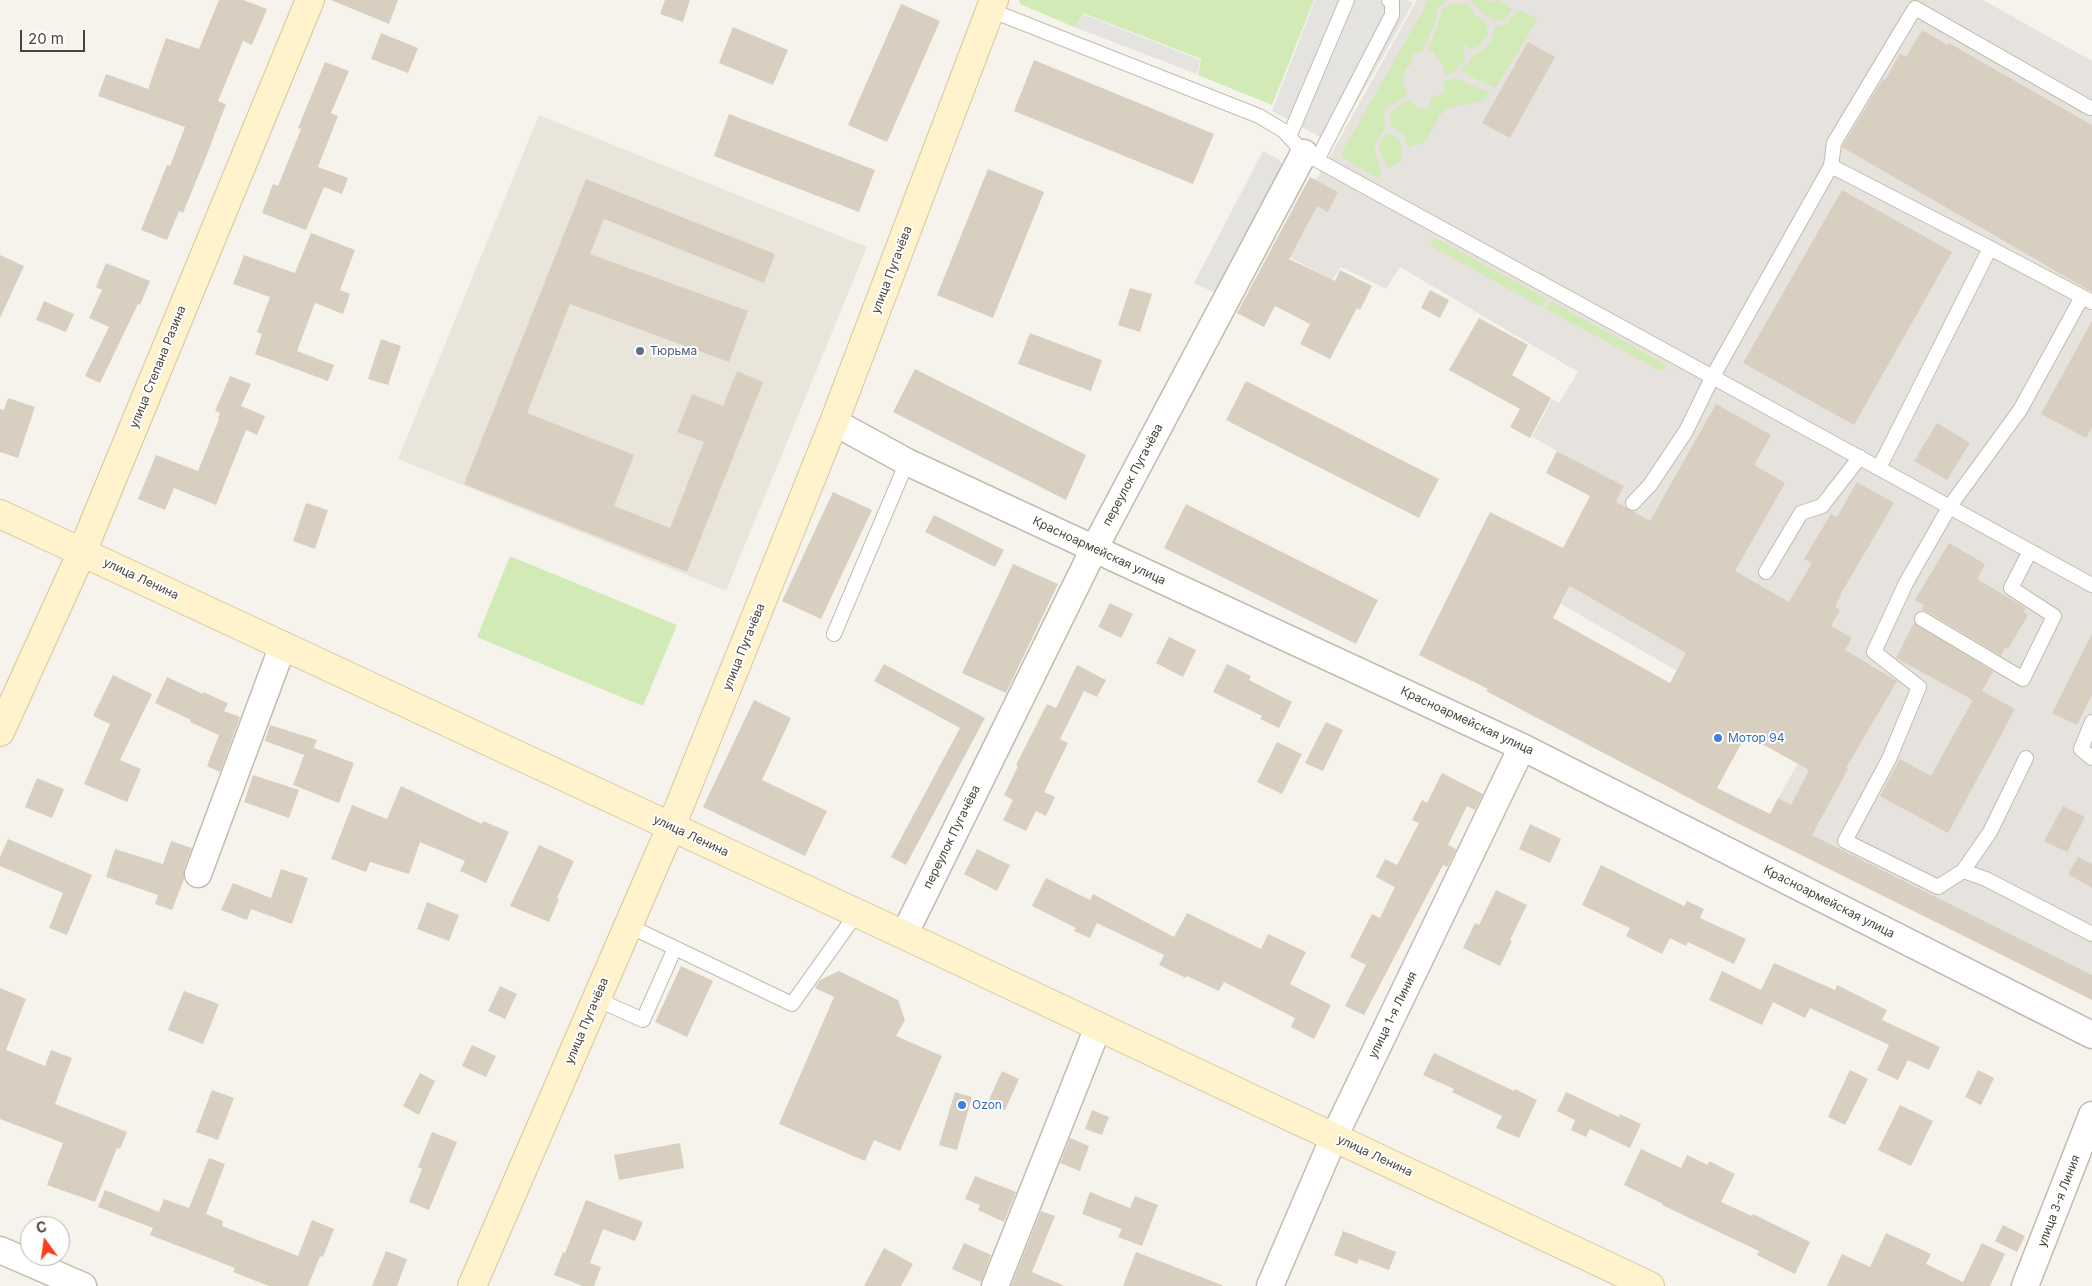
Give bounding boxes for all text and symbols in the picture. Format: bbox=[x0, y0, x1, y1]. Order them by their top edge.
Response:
scale bar bbox=[22, 20, 88, 52]
text: 20 m bbox=[28, 29, 64, 48]
street label: улица Пугачёва bbox=[869, 224, 915, 316]
street label: улица Степана Разина bbox=[127, 304, 189, 430]
place label: Тюрьма bbox=[650, 344, 697, 358]
marker: Тюрьма bbox=[634, 345, 646, 357]
street label: переулок Пугачёва bbox=[1100, 422, 1166, 528]
street label: Красноармейская улица bbox=[1030, 514, 1168, 588]
street label: улица Ленина bbox=[101, 555, 181, 603]
street label: улица Пугачёва bbox=[720, 601, 768, 693]
street label: Красноармейская улица bbox=[1398, 684, 1536, 758]
place label: Мотор 94 bbox=[1728, 731, 1785, 745]
marker: Мотор 94 bbox=[1712, 732, 1724, 744]
street label: переулок Пугачёва bbox=[921, 783, 983, 891]
street label: улица Ленина bbox=[651, 812, 731, 860]
street label: Красноармейская улица bbox=[1761, 863, 1897, 941]
street label: улица 1-я Линия bbox=[1366, 969, 1420, 1061]
street label: улица Пугачёва bbox=[562, 976, 612, 1066]
place label: Ozon bbox=[972, 1098, 1002, 1112]
marker: Ozon bbox=[956, 1099, 968, 1111]
street label: улица Ленина bbox=[1335, 1132, 1415, 1180]
street label: улица 3-я Линия bbox=[2035, 1153, 2083, 1249]
north arrow bbox=[20, 1216, 70, 1266]
text: С bbox=[34, 1217, 49, 1236]

